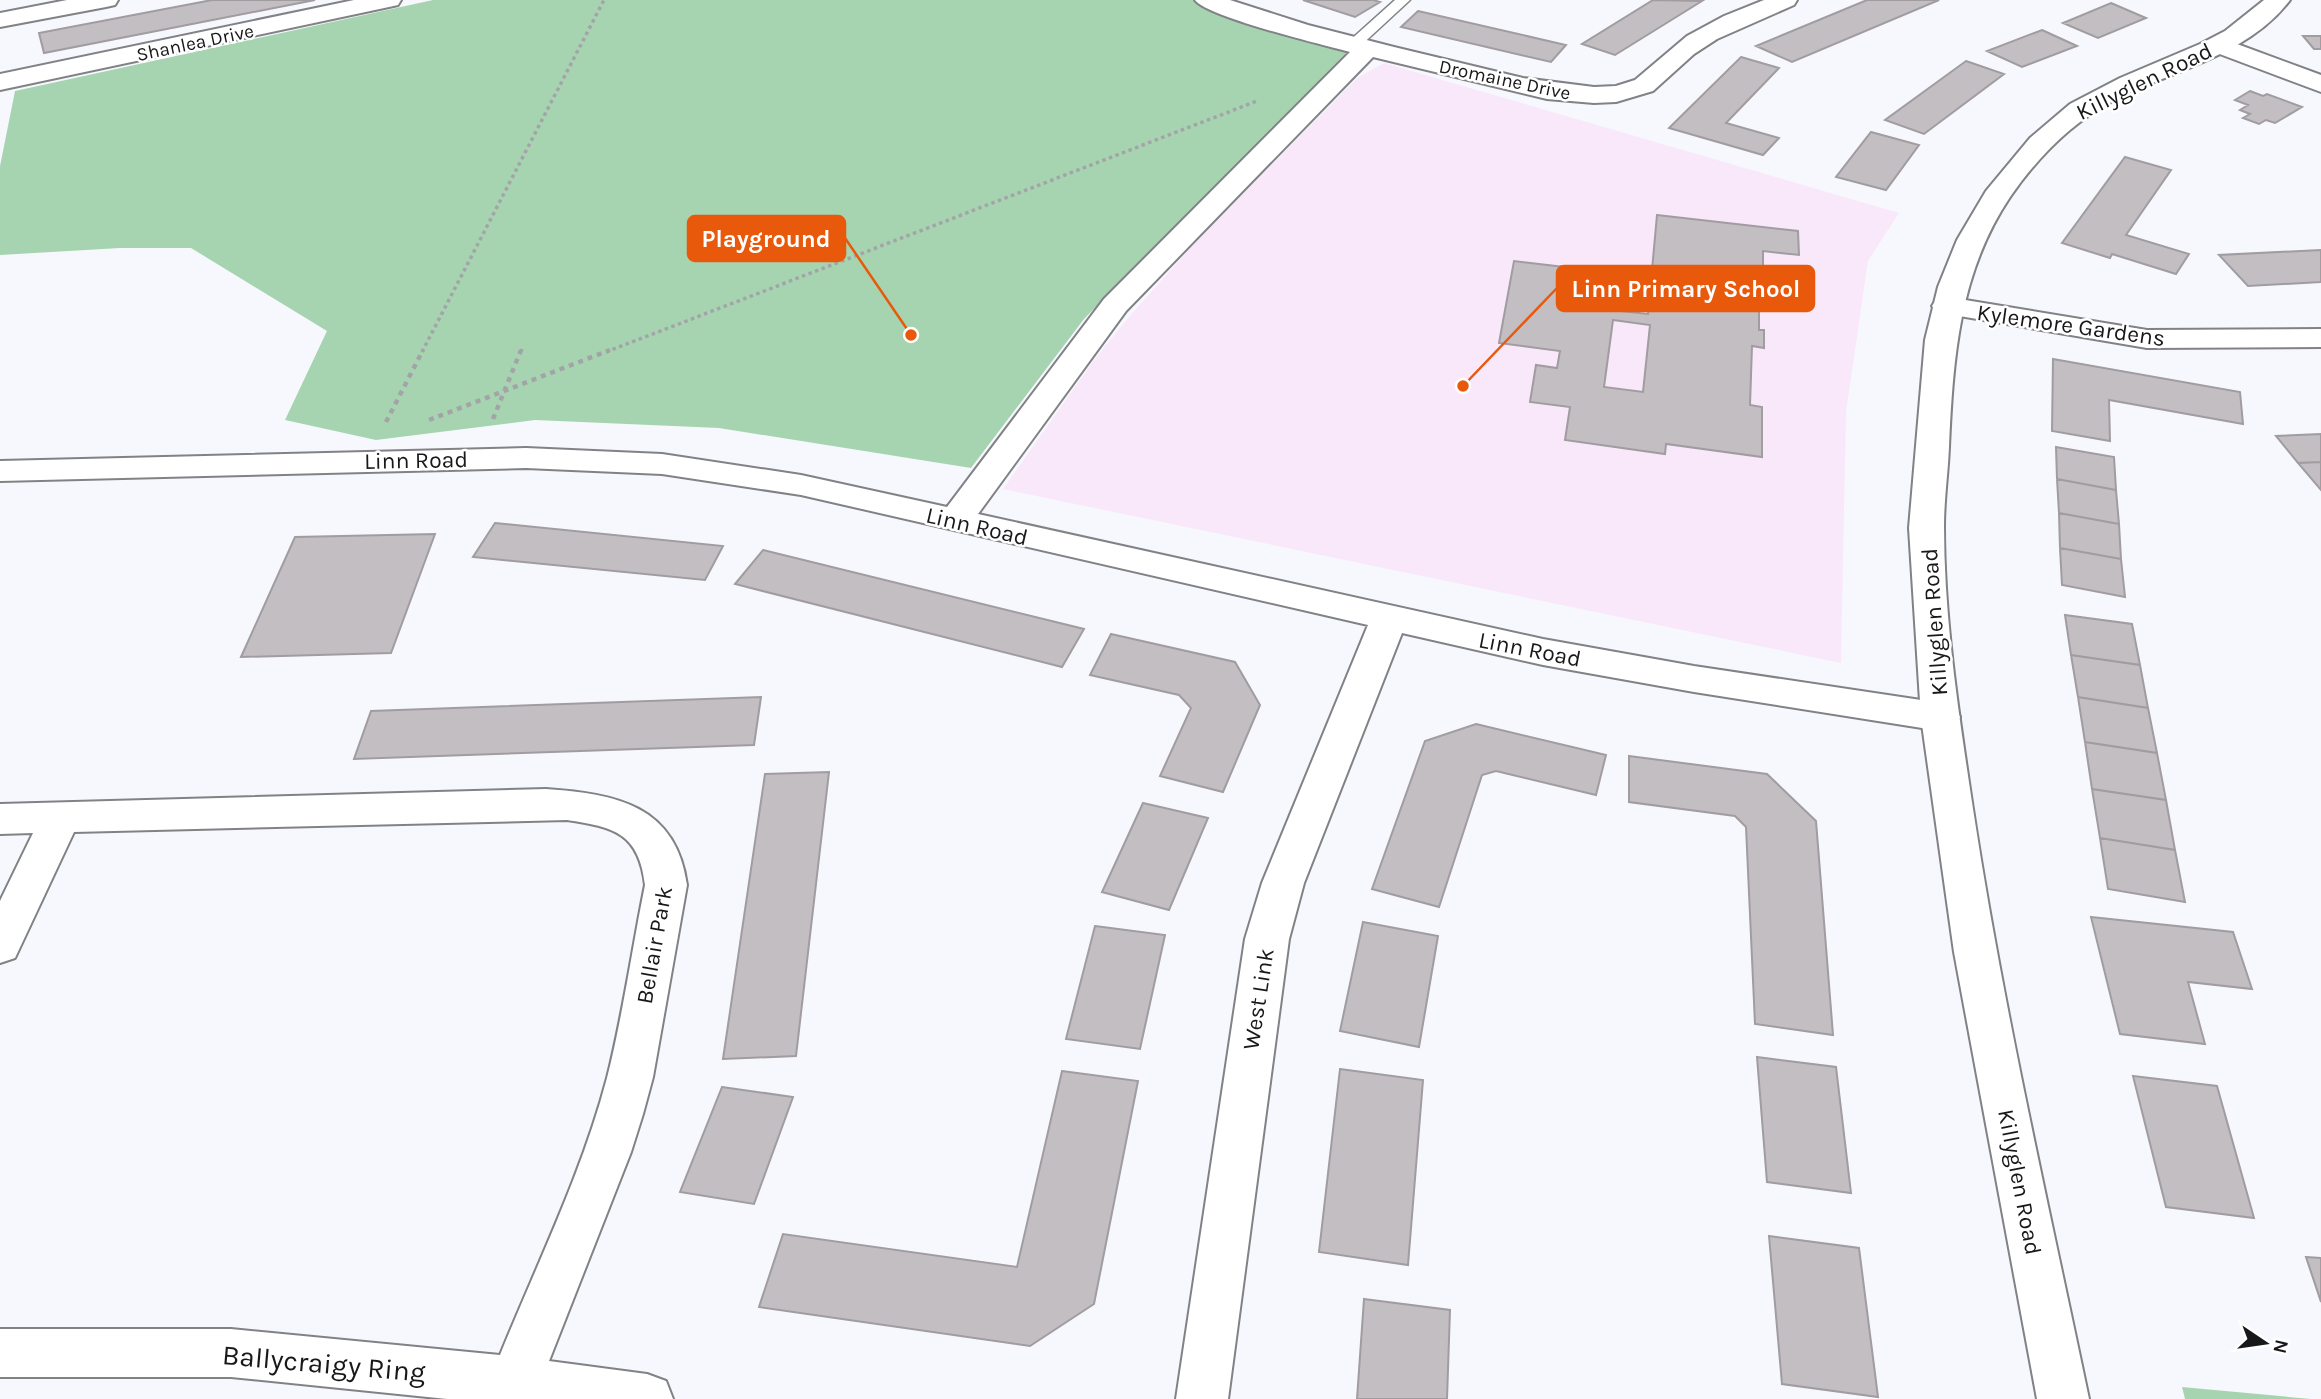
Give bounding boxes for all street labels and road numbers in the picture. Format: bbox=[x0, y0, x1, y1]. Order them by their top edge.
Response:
street label: Shanlea Drive bbox=[135, 20, 256, 66]
street label: Killyglen Road bbox=[2072, 37, 2217, 126]
street label: Dromaine Drive bbox=[1437, 55, 1573, 105]
street label: Kylemore Gardens bbox=[1975, 299, 2167, 352]
street label: Linn Road bbox=[364, 446, 468, 475]
street label: Linn Road bbox=[923, 502, 1030, 551]
street label: Killyglen Road bbox=[1916, 547, 1953, 697]
street label: Linn Road bbox=[1476, 626, 1583, 673]
street label: Bellair Park bbox=[631, 884, 678, 1006]
street label: West Link bbox=[1237, 946, 1280, 1052]
street label: Killyglen Road bbox=[1992, 1107, 2047, 1257]
street label: Ballycraigy Ring bbox=[221, 1338, 427, 1389]

